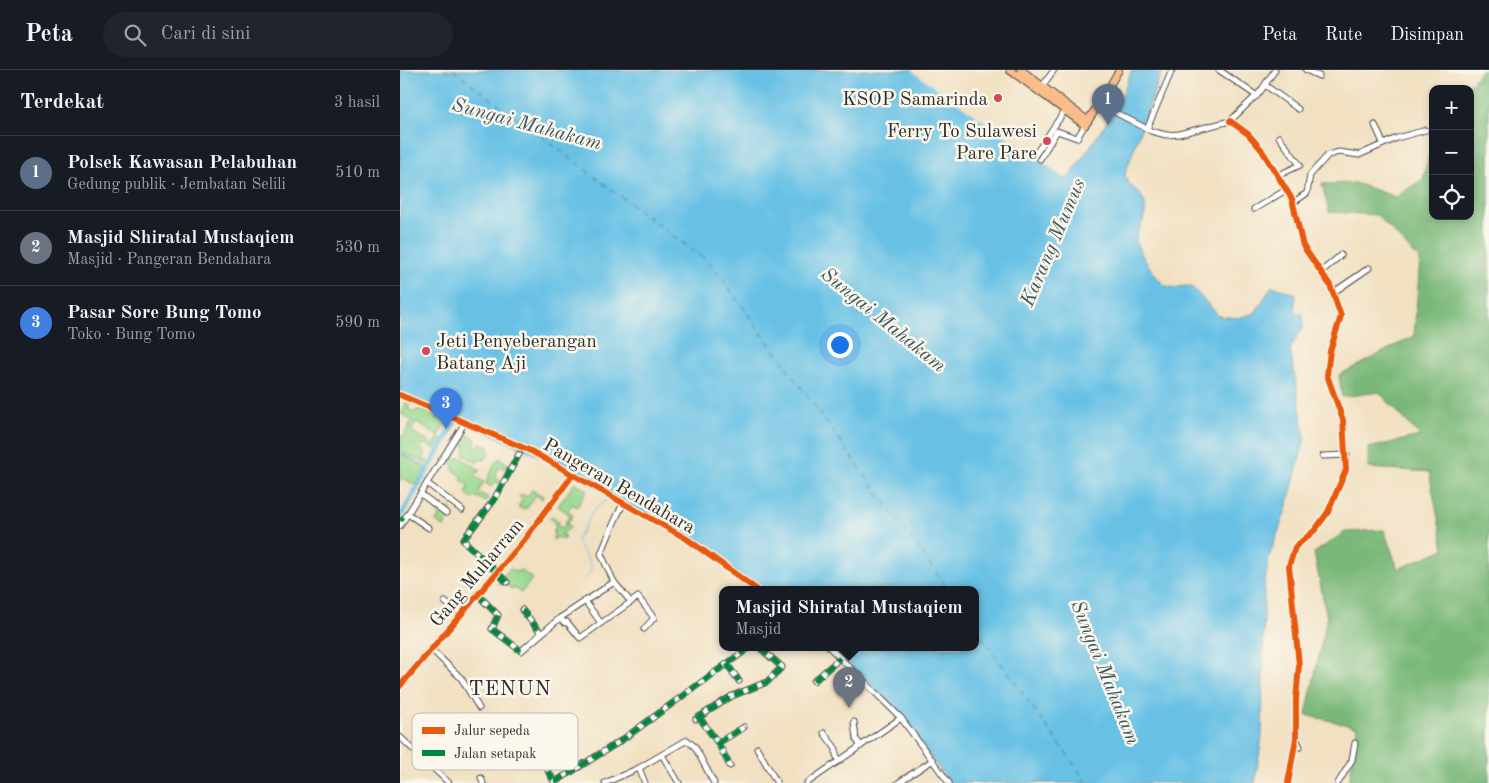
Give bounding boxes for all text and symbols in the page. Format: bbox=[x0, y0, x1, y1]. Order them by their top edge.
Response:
search box bbox=[103, 12, 453, 57]
icon: search bbox=[121, 21, 149, 49]
text: Peta bbox=[25, 23, 73, 47]
text: Cari di sini bbox=[161, 25, 250, 44]
text: Peta bbox=[1262, 26, 1297, 44]
text: Rute bbox=[1325, 26, 1362, 44]
text: Disimpan bbox=[1390, 26, 1464, 44]
pin: 1 bbox=[1092, 84, 1124, 125]
map controls bbox=[1429, 85, 1474, 220]
button: + bbox=[1429, 85, 1474, 130]
place label: KSOP Samarinda bbox=[842, 91, 989, 110]
text: Terdekat bbox=[20, 92, 104, 113]
marker: KSOP Samarinda bbox=[992, 92, 1004, 104]
text: 3 hasil bbox=[334, 95, 380, 111]
water label: Sungai Mahakam bbox=[449, 95, 603, 155]
place label: Ferry To Sulawesi Pare Pare bbox=[887, 123, 1037, 164]
button: − bbox=[1429, 130, 1474, 175]
marker: Ferry To Sulawesi Pare Pare bbox=[1041, 135, 1053, 147]
text: Polsek Kawasan Pelabuhan bbox=[67, 154, 297, 173]
text: 1 bbox=[31, 165, 41, 181]
text: 510 m bbox=[335, 165, 380, 181]
button: locate bbox=[1429, 175, 1474, 220]
water label: Karang Mumus bbox=[1017, 176, 1090, 311]
text: Gedung publik · Jembatan Selili bbox=[67, 177, 286, 193]
text: Masjid Shiratal Mustaqiem bbox=[67, 229, 295, 248]
text: 2 bbox=[31, 240, 41, 256]
text: 530 m bbox=[335, 240, 380, 256]
text: Masjid · Pangeran Bendahara bbox=[67, 252, 271, 268]
water label: Sungai Mahakam bbox=[817, 264, 949, 377]
text: Pasar Sore Bung Tomo bbox=[67, 304, 262, 323]
text: 3 bbox=[31, 315, 41, 331]
text: 590 m bbox=[335, 315, 380, 331]
text: Toko · Bung Tomo bbox=[67, 327, 195, 343]
your location bbox=[827, 332, 853, 358]
place label: Jeti Penyeberangan Batang Aji bbox=[436, 333, 597, 374]
marker: Jeti Penyeberangan Batang Aji bbox=[420, 345, 432, 357]
pin: 3 bbox=[430, 388, 462, 429]
street label: Pangeran Bendahara bbox=[540, 436, 698, 539]
street label: Gang Muharram bbox=[427, 516, 529, 631]
popup bbox=[719, 586, 979, 651]
water label: Sungai Mahakam bbox=[1066, 598, 1142, 748]
text: Masjid Shiratal Mustaqiem bbox=[735, 599, 963, 618]
text: Masjid bbox=[735, 622, 781, 638]
pin: 2 bbox=[833, 667, 865, 708]
district label: TENUN bbox=[468, 679, 552, 700]
legend bbox=[412, 713, 578, 770]
text: Jalur sepeda bbox=[454, 724, 530, 738]
text: Jalan setapak bbox=[454, 747, 536, 761]

